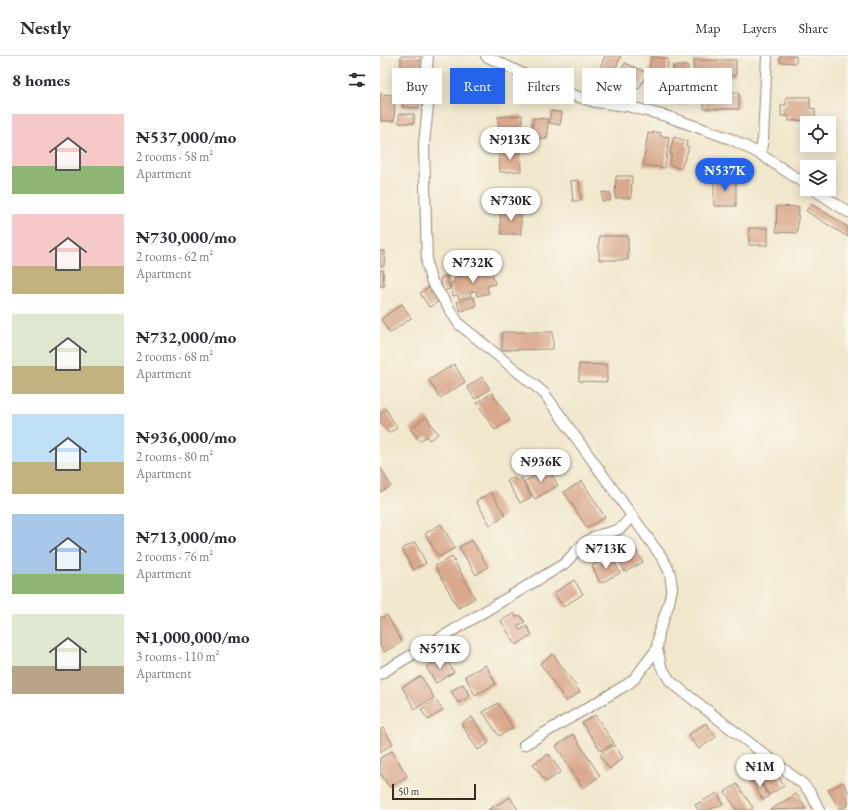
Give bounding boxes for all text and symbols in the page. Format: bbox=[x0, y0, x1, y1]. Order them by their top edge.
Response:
text: Nestly bbox=[20, 15, 71, 40]
text: Map bbox=[695, 19, 720, 37]
text: Layers bbox=[742, 19, 777, 37]
text: Share bbox=[799, 19, 828, 37]
chip: Buy bbox=[392, 68, 442, 104]
chip: Rent bbox=[450, 68, 505, 104]
chip: Filters bbox=[513, 68, 574, 104]
chip: New bbox=[582, 68, 636, 104]
chip: Apartment bbox=[644, 68, 732, 104]
text: 8 homes bbox=[12, 69, 70, 91]
icon: filters bbox=[346, 69, 368, 91]
map controls bbox=[800, 116, 836, 196]
button: locate bbox=[800, 116, 836, 152]
text: ₦537,000/mo bbox=[136, 126, 236, 148]
pin: ₦913K bbox=[482, 127, 538, 161]
icon: home bbox=[44, 130, 92, 178]
text: ₦913K bbox=[489, 131, 531, 148]
text: 2 rooms · 58 m² bbox=[136, 148, 213, 165]
pin: ₦537K bbox=[697, 158, 753, 192]
button: layers bbox=[800, 160, 836, 196]
text: ₦537K bbox=[704, 162, 746, 179]
text: Apartment bbox=[136, 165, 191, 182]
pin: ₦730K bbox=[483, 188, 539, 222]
text: ₦730K bbox=[490, 192, 532, 209]
text: ₦730,000/mo bbox=[136, 226, 236, 248]
icon: home bbox=[44, 230, 92, 278]
text: 2 rooms · 62 m² bbox=[136, 248, 213, 265]
pin: ₦732K bbox=[445, 250, 501, 284]
text: ₦732K bbox=[452, 254, 494, 271]
text: Apartment bbox=[136, 265, 191, 282]
text: ₦732,000/mo bbox=[136, 326, 236, 348]
icon: home bbox=[44, 330, 92, 378]
text: 2 rooms · 68 m² bbox=[136, 348, 213, 365]
text: Apartment bbox=[136, 365, 191, 382]
text: ₦936,000/mo bbox=[136, 426, 236, 448]
icon: home bbox=[44, 430, 92, 478]
text: 2 rooms · 80 m² bbox=[136, 448, 213, 465]
pin: ₦936K bbox=[513, 449, 569, 483]
text: ₦936K bbox=[520, 453, 562, 470]
text: Apartment bbox=[136, 465, 191, 482]
text: ₦713,000/mo bbox=[136, 526, 236, 548]
icon: home bbox=[44, 530, 92, 578]
pin: ₦713K bbox=[578, 536, 634, 570]
text: ₦713K bbox=[585, 540, 627, 557]
text: 2 rooms · 76 m² bbox=[136, 548, 213, 565]
text: Apartment bbox=[136, 565, 191, 582]
text: ₦1,000,000/mo bbox=[136, 626, 250, 648]
icon: home bbox=[44, 630, 92, 678]
pin: ₦571K bbox=[412, 636, 468, 670]
text: ₦571K bbox=[419, 640, 461, 657]
text: 3 rooms · 110 m² bbox=[136, 648, 220, 665]
text: Apartment bbox=[136, 665, 191, 682]
pin: ₦1M bbox=[741, 754, 779, 788]
text: ₦1M bbox=[745, 758, 775, 775]
scale bar bbox=[392, 782, 476, 801]
text: 50 m bbox=[398, 784, 419, 798]

